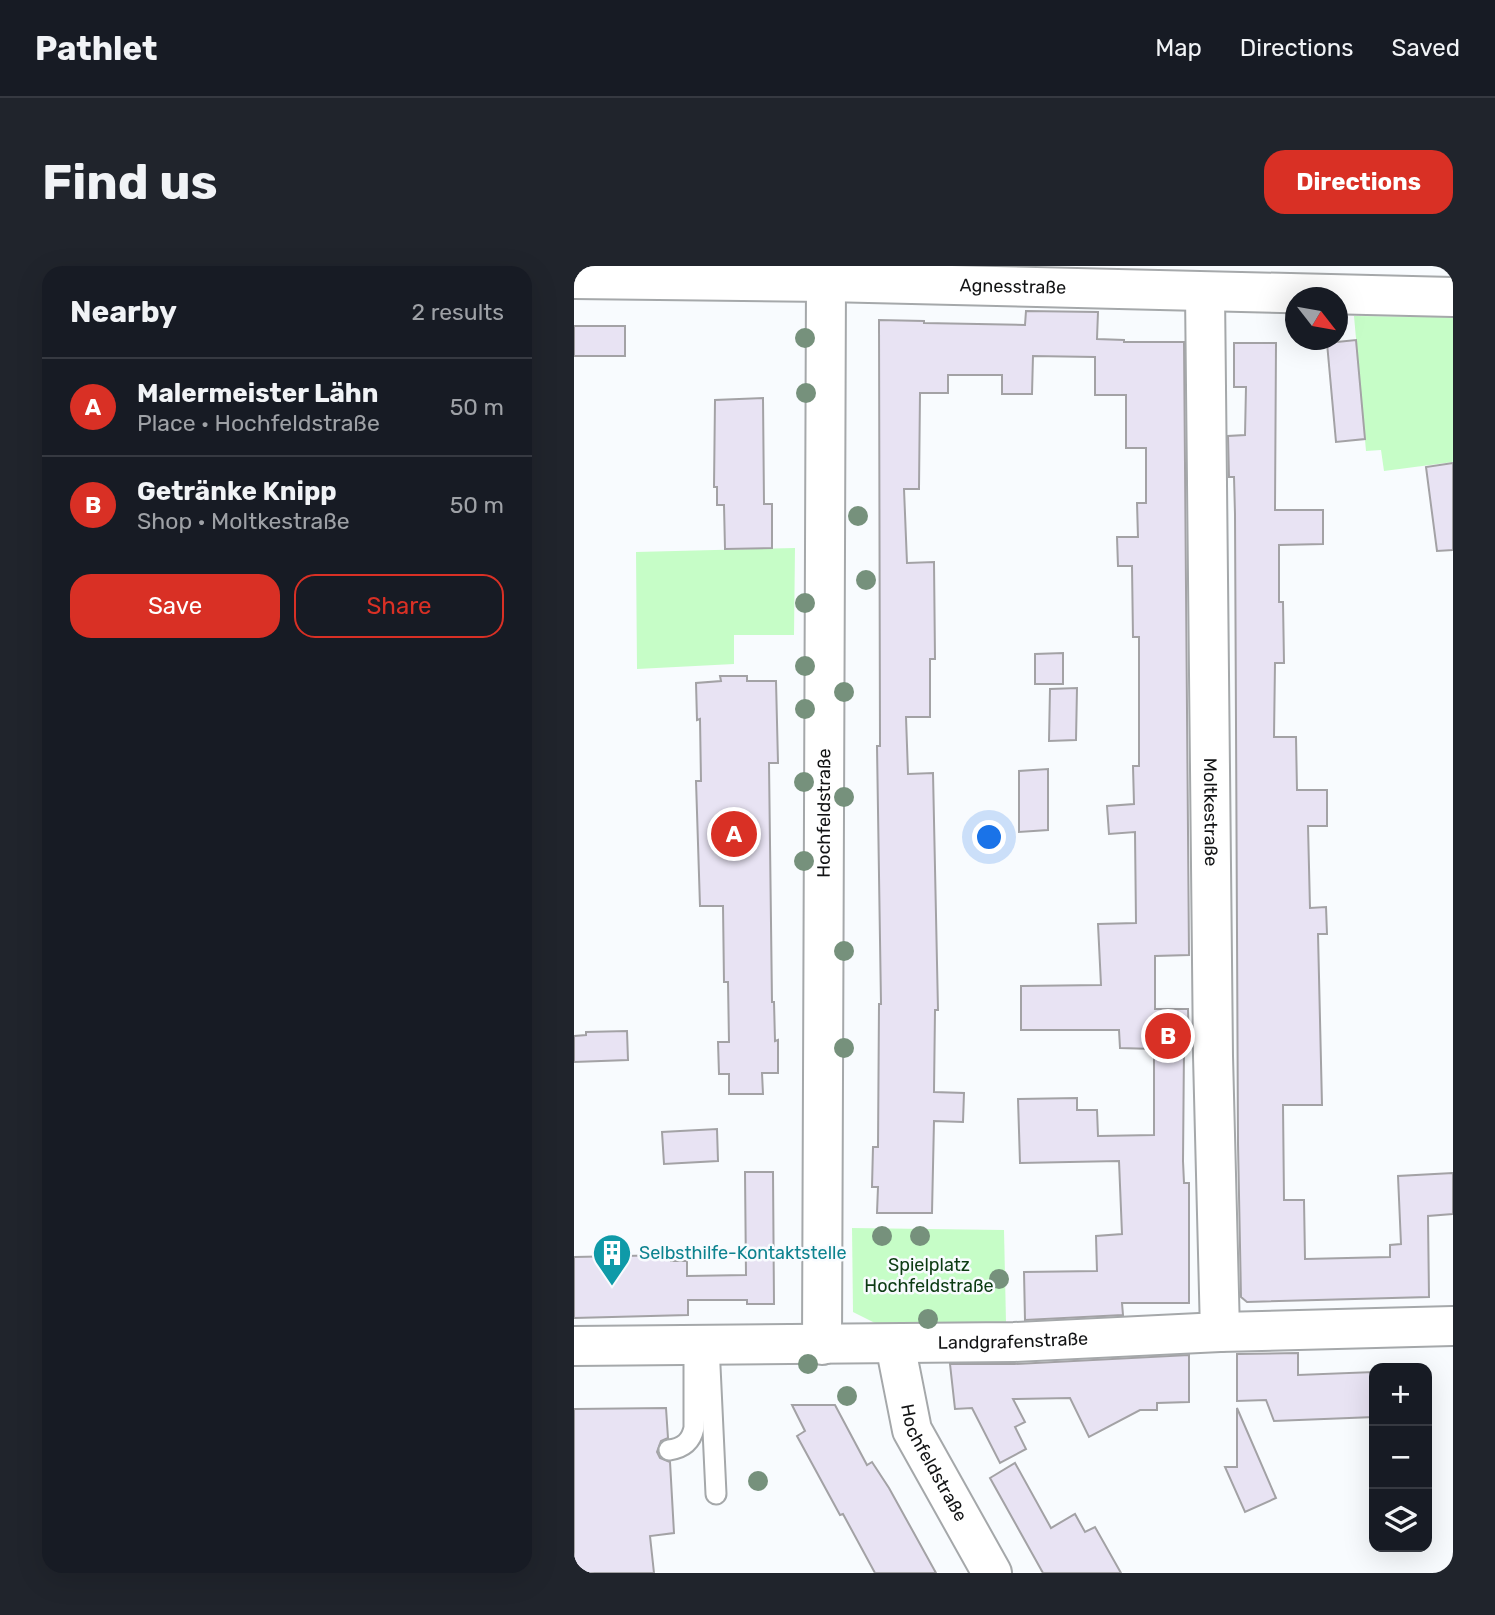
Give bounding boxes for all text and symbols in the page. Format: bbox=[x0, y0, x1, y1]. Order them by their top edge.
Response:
text: Pathlet bbox=[35, 29, 158, 68]
text: Map bbox=[1155, 34, 1202, 62]
text: Directions bbox=[1240, 34, 1353, 62]
text: Saved bbox=[1391, 34, 1460, 62]
button: Directions bbox=[1264, 150, 1453, 214]
text: Find us bbox=[42, 153, 218, 211]
street label: Agnesstraße bbox=[959, 274, 1066, 299]
north arrow bbox=[1285, 287, 1348, 350]
text: Nearby bbox=[70, 294, 177, 330]
text: 2 results bbox=[412, 298, 504, 326]
text: Malermeister Lähn bbox=[137, 378, 378, 409]
text: A bbox=[85, 393, 101, 421]
text: 50 m bbox=[450, 393, 504, 421]
text: Place · Hochfeldstraße bbox=[137, 409, 380, 437]
text: Getränke Knipp bbox=[137, 476, 337, 507]
text: B bbox=[85, 491, 101, 519]
text: 50 m bbox=[450, 491, 504, 519]
text: Shop · Moltkestraße bbox=[137, 507, 350, 535]
button: Save bbox=[70, 574, 280, 638]
button: Share bbox=[294, 574, 504, 638]
street label: Hochfeldstraße bbox=[813, 748, 835, 878]
street label: Moltkestraße bbox=[1199, 758, 1222, 866]
pin: A bbox=[711, 808, 757, 860]
your location bbox=[972, 820, 1006, 854]
pin: B bbox=[1145, 1010, 1191, 1062]
building icon: Selbsthilfe-Kontaktstelle bbox=[591, 1232, 633, 1287]
place label: Selbsthilfe-Kontaktstelle bbox=[639, 1242, 846, 1264]
park label: Spielplatz Hochfeldstraße bbox=[864, 1254, 994, 1297]
street label: Landgrafenstraße bbox=[938, 1327, 1089, 1354]
map controls bbox=[1369, 1363, 1432, 1552]
button: + bbox=[1369, 1363, 1432, 1426]
street label: Hochfeldstraße bbox=[896, 1402, 972, 1525]
button: − bbox=[1369, 1426, 1432, 1489]
button: layers bbox=[1369, 1489, 1432, 1552]

